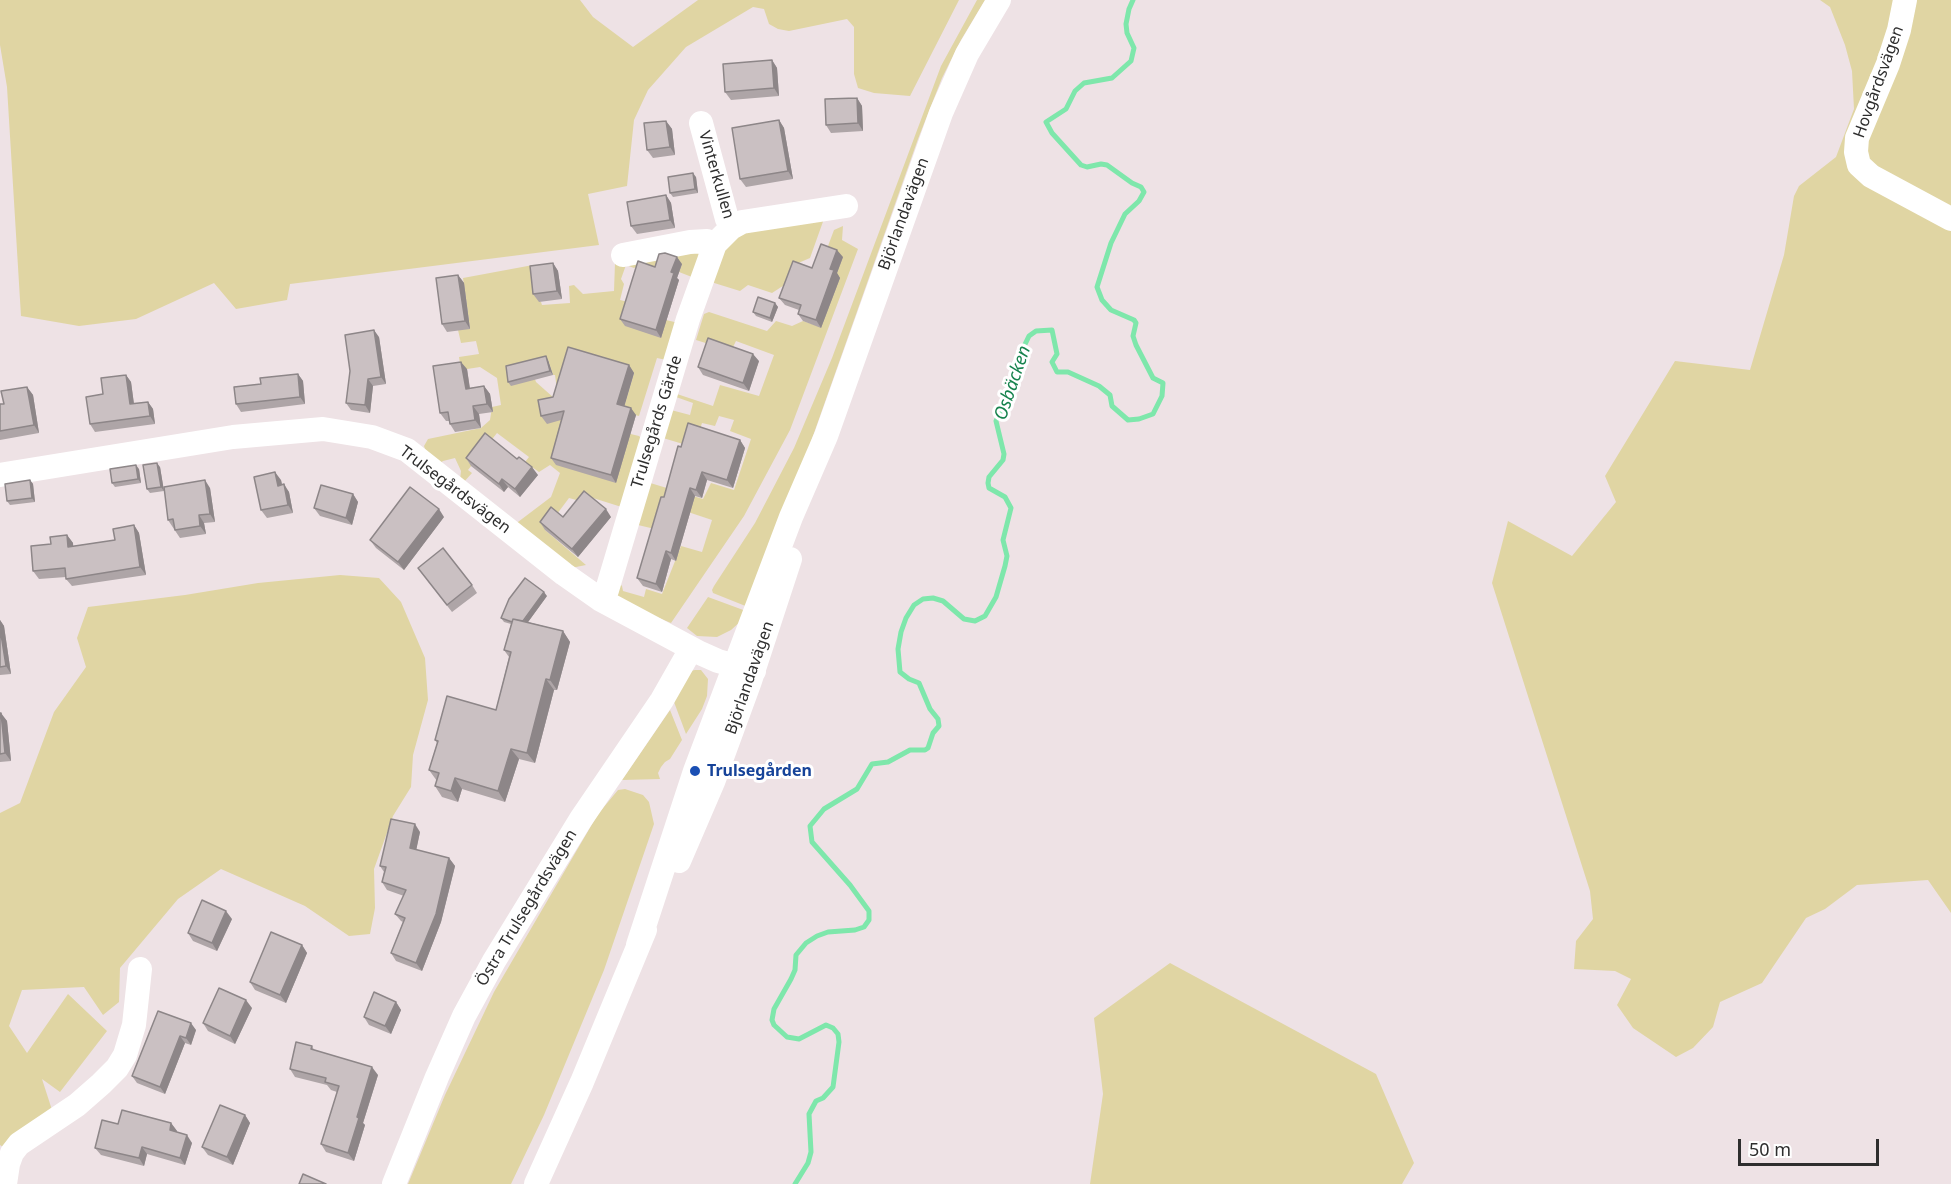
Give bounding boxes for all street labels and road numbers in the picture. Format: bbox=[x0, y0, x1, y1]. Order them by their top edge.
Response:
street label: Hovgårdsvägen bbox=[1850, 23, 1908, 141]
street label: Vinterkullen bbox=[694, 129, 738, 221]
street label: Björlandavägen bbox=[875, 155, 933, 273]
street label: Trulsegårds Gärde bbox=[628, 353, 686, 491]
street label: Trulsegårdsvägen bbox=[396, 442, 514, 538]
street label: Björlandavägen bbox=[722, 619, 778, 737]
street label: Östra Trulsegårdsvägen bbox=[473, 826, 581, 990]

